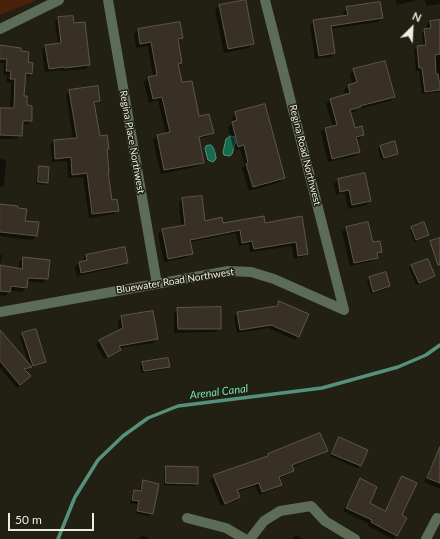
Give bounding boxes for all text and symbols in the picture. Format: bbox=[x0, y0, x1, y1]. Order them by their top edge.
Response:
north arrow bbox=[392, 8, 432, 48]
text: N bbox=[411, 9, 424, 24]
street label: Regina Place Northwest bbox=[117, 89, 147, 195]
street label: Regina Road Northwest bbox=[287, 103, 323, 207]
street label: Bluewater Road Northwest bbox=[115, 266, 235, 296]
water label: Arenal Canal bbox=[189, 382, 249, 402]
scale bar bbox=[10, 505, 96, 531]
text: 50 m bbox=[15, 512, 42, 527]

